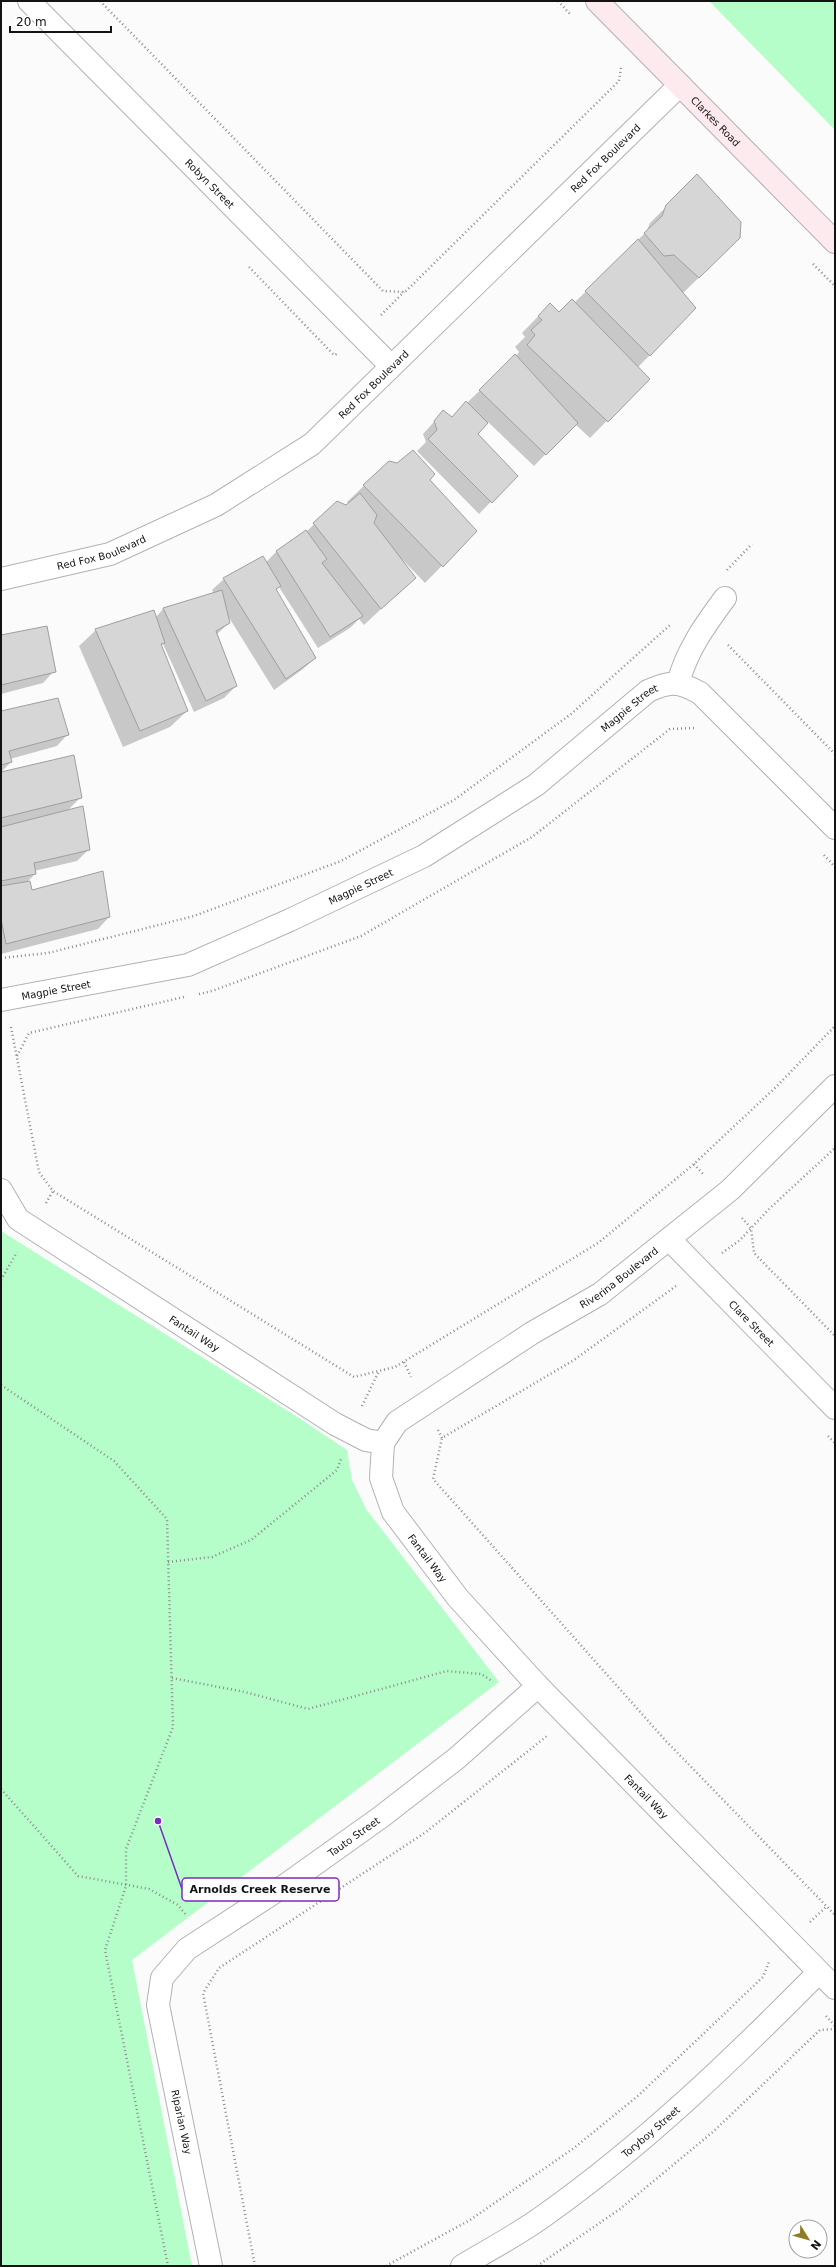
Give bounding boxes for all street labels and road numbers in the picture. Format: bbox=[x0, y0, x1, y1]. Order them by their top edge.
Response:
street label: Clarkes Road bbox=[689, 95, 742, 149]
street label: Red Fox Boulevard bbox=[568, 122, 643, 195]
street label: Robyn Street bbox=[183, 157, 236, 211]
street label: Red Fox Boulevard bbox=[336, 348, 411, 421]
street label: Red Fox Boulevard bbox=[56, 533, 148, 572]
street label: Magpie Street bbox=[599, 682, 659, 734]
street label: Magpie Street bbox=[327, 867, 395, 907]
street label: Magpie Street bbox=[21, 978, 92, 1002]
street label: Riverina Boulevard bbox=[578, 1245, 660, 1311]
street label: Clare Street bbox=[727, 1298, 776, 1349]
street label: Fantail Way bbox=[167, 1313, 222, 1354]
street label: Fantail Way bbox=[406, 1532, 449, 1585]
street label: Fantail Way bbox=[622, 1772, 670, 1821]
street label: Tauto Street bbox=[325, 1815, 382, 1860]
street label: Riparian Way bbox=[169, 2089, 194, 2156]
street label: Toryboy Street bbox=[619, 2104, 682, 2160]

